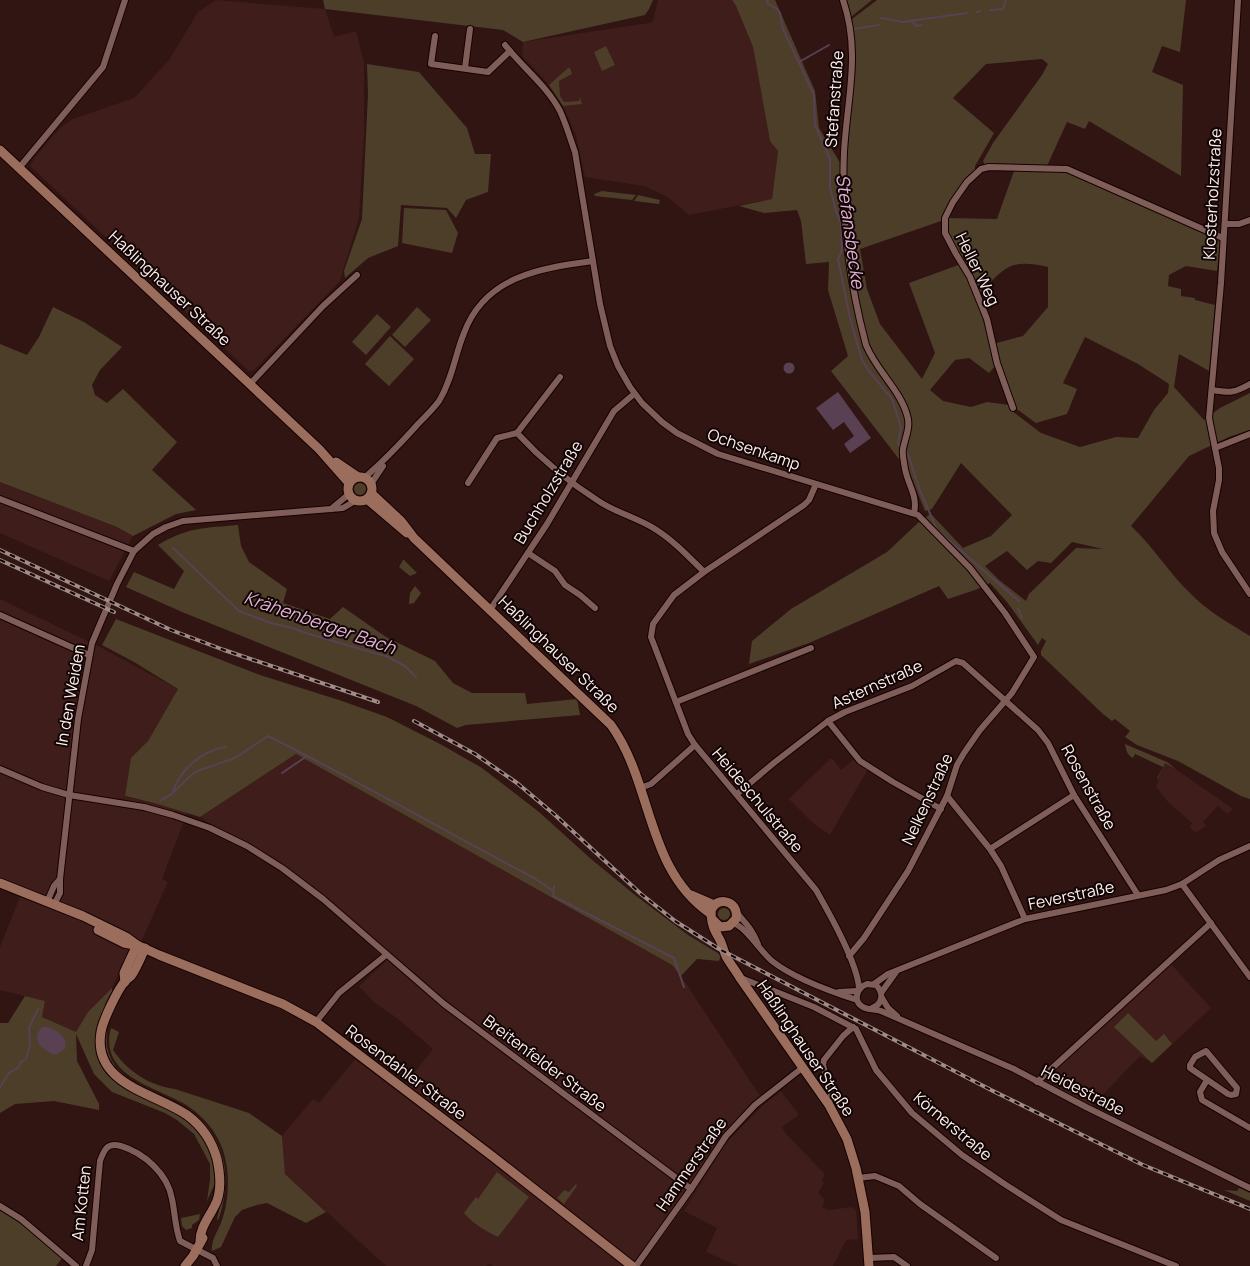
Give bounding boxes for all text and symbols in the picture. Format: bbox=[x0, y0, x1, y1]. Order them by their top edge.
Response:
street label: Stefanstraße bbox=[820, 50, 848, 148]
street label: Klosterholzstraße bbox=[1198, 128, 1226, 260]
water label: Stefansbecke bbox=[831, 172, 871, 291]
street label: Haßlinghauser Straße bbox=[104, 225, 236, 351]
street label: Heller Weg bbox=[951, 229, 1005, 309]
street label: Ochsenkamp bbox=[705, 423, 803, 475]
street label: Buchholzstraße bbox=[508, 436, 588, 548]
water label: Krähenberger Bach bbox=[241, 585, 400, 660]
street label: Haßlinghauser Straße bbox=[494, 591, 624, 717]
street label: In den Weiden bbox=[50, 642, 90, 748]
street label: Asternstraße bbox=[828, 654, 926, 714]
street label: Rosenstraße bbox=[1056, 740, 1122, 834]
street label: Heideschulstraße bbox=[707, 743, 809, 857]
street label: Nelkenstraße bbox=[896, 750, 958, 848]
street label: Feverstraße bbox=[1026, 875, 1116, 915]
street label: Haßlinghauser Straße bbox=[752, 976, 860, 1120]
street label: Breitenfelder Straße bbox=[479, 1009, 611, 1117]
street label: Rosendahler Straße bbox=[341, 1019, 471, 1125]
street label: Heidestraße bbox=[1037, 1060, 1129, 1120]
street label: Körnerstraße bbox=[909, 1087, 997, 1165]
street label: Hammerstraße bbox=[651, 1113, 731, 1215]
street label: Am Kotten bbox=[66, 1164, 96, 1242]

